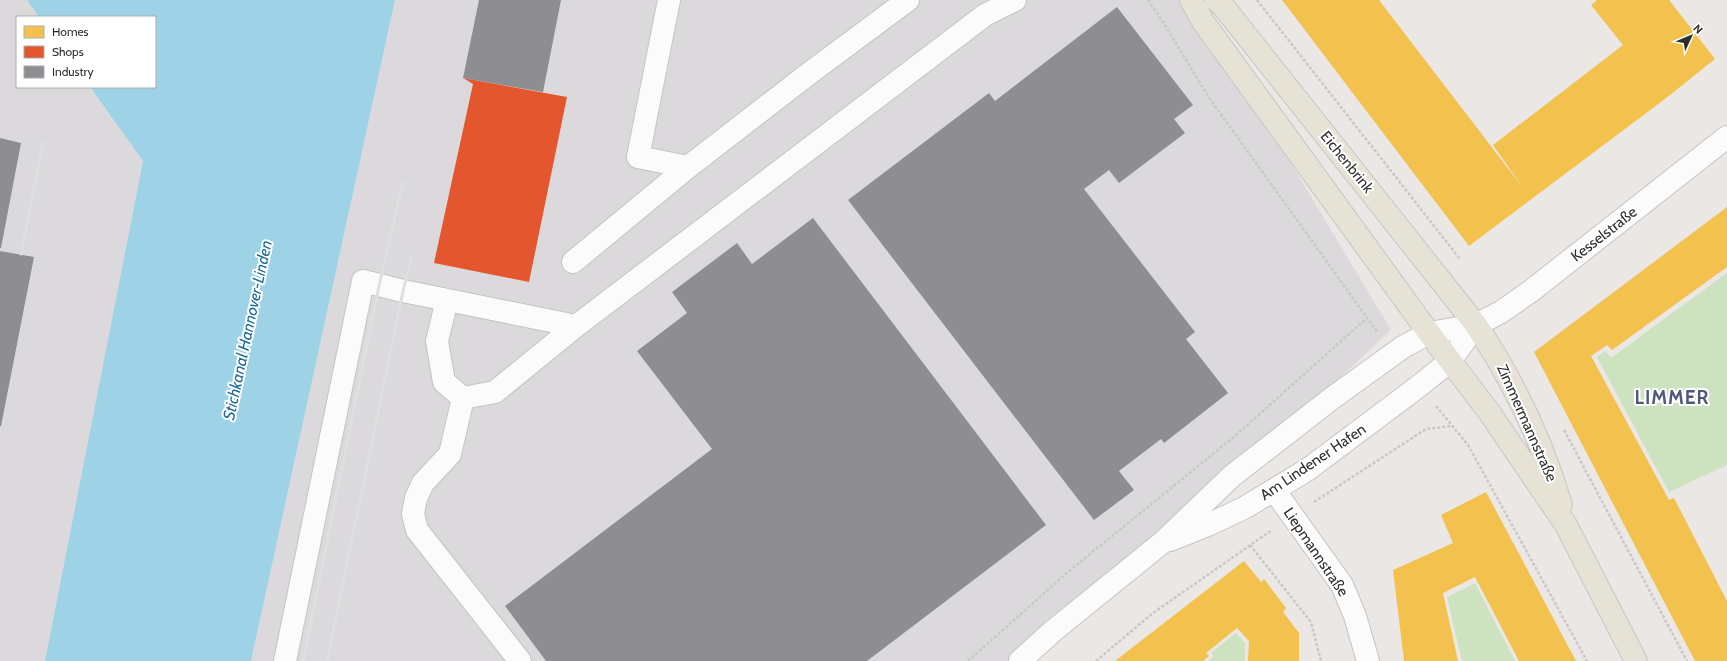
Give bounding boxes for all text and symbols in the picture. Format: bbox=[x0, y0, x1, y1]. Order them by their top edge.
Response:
legend bbox=[16, 16, 156, 88]
north arrow bbox=[1671, 16, 1711, 56]
text: N bbox=[1690, 21, 1706, 37]
text: Homes bbox=[52, 24, 89, 39]
text: Shops bbox=[52, 44, 84, 59]
text: Industry bbox=[52, 64, 93, 79]
street label: Eichenbrink bbox=[1317, 128, 1378, 197]
street label: Kesselstraße bbox=[1567, 203, 1641, 265]
water label: Stichkanal Hannover-Linden bbox=[219, 239, 276, 422]
street label: Zimmermannstraße bbox=[1493, 362, 1561, 485]
district label: LIMMER bbox=[1634, 386, 1710, 409]
street label: Am Lindener Hafen bbox=[1257, 420, 1369, 504]
street label: Liepmannstraße bbox=[1280, 504, 1352, 600]

